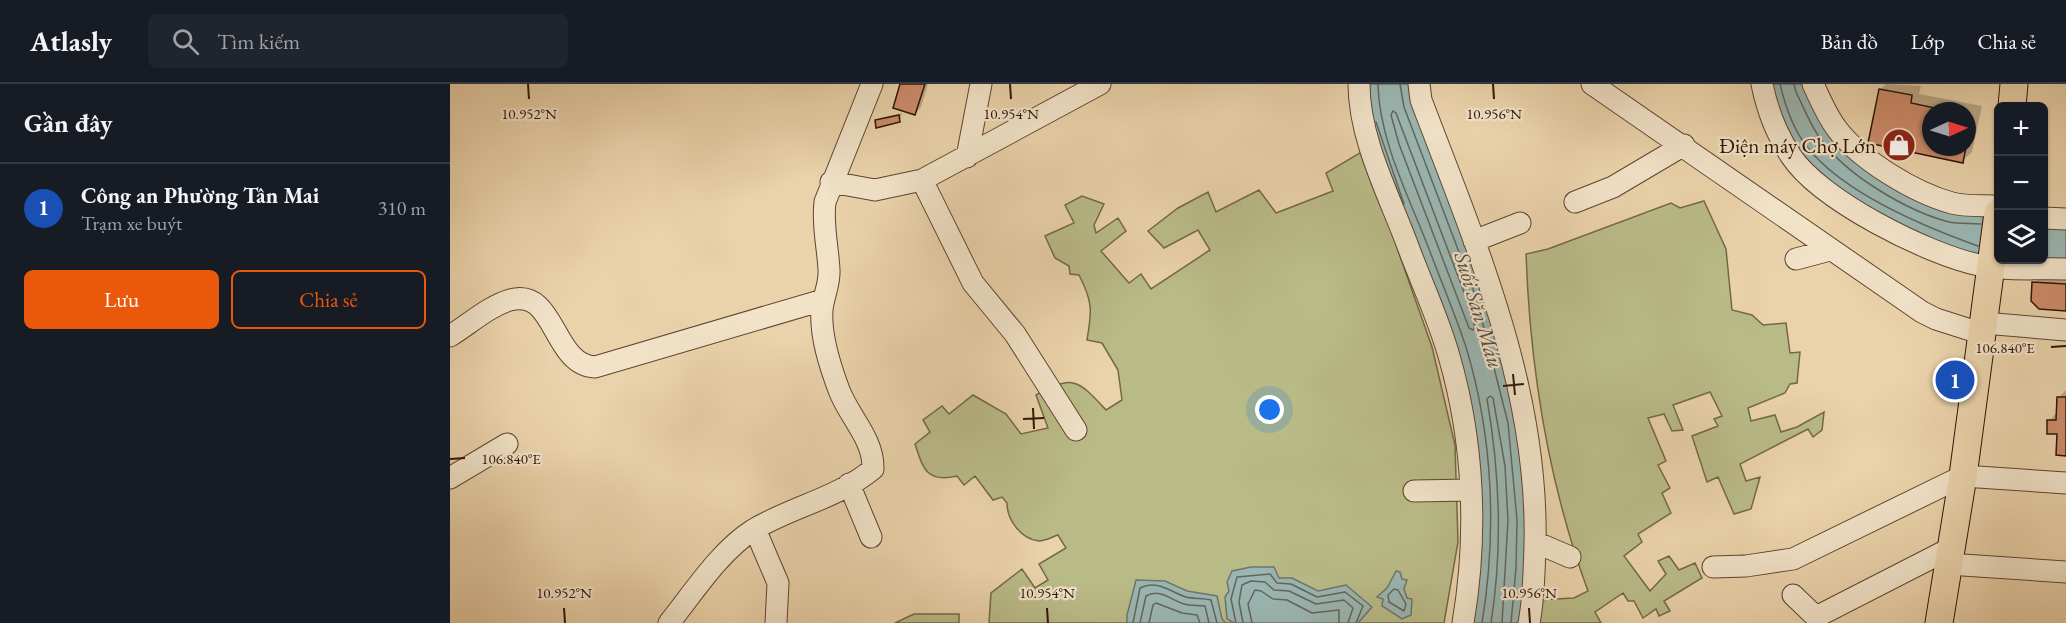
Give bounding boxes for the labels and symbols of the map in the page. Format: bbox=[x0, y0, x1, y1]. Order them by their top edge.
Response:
north arrow bbox=[1922, 102, 1976, 156]
text: 10.952°N bbox=[501, 104, 557, 123]
text: 10.954°N bbox=[983, 104, 1039, 123]
text: 10.956°N bbox=[1466, 104, 1522, 123]
shop icon: Điện máy Chợ Lớn bbox=[1881, 127, 1917, 163]
place label: Điện máy Chợ Lớn bbox=[1719, 132, 1876, 159]
water label: Suối Săn Máu bbox=[1447, 247, 1510, 372]
text: 106.840°E bbox=[1975, 338, 2035, 357]
pin: 1 bbox=[1936, 358, 1974, 402]
your location bbox=[1255, 395, 1284, 424]
text: 106.840°E bbox=[481, 449, 541, 468]
text: 10.952°N bbox=[536, 583, 592, 602]
text: 10.954°N bbox=[1019, 583, 1075, 602]
text: 10.956°N bbox=[1501, 583, 1557, 602]

